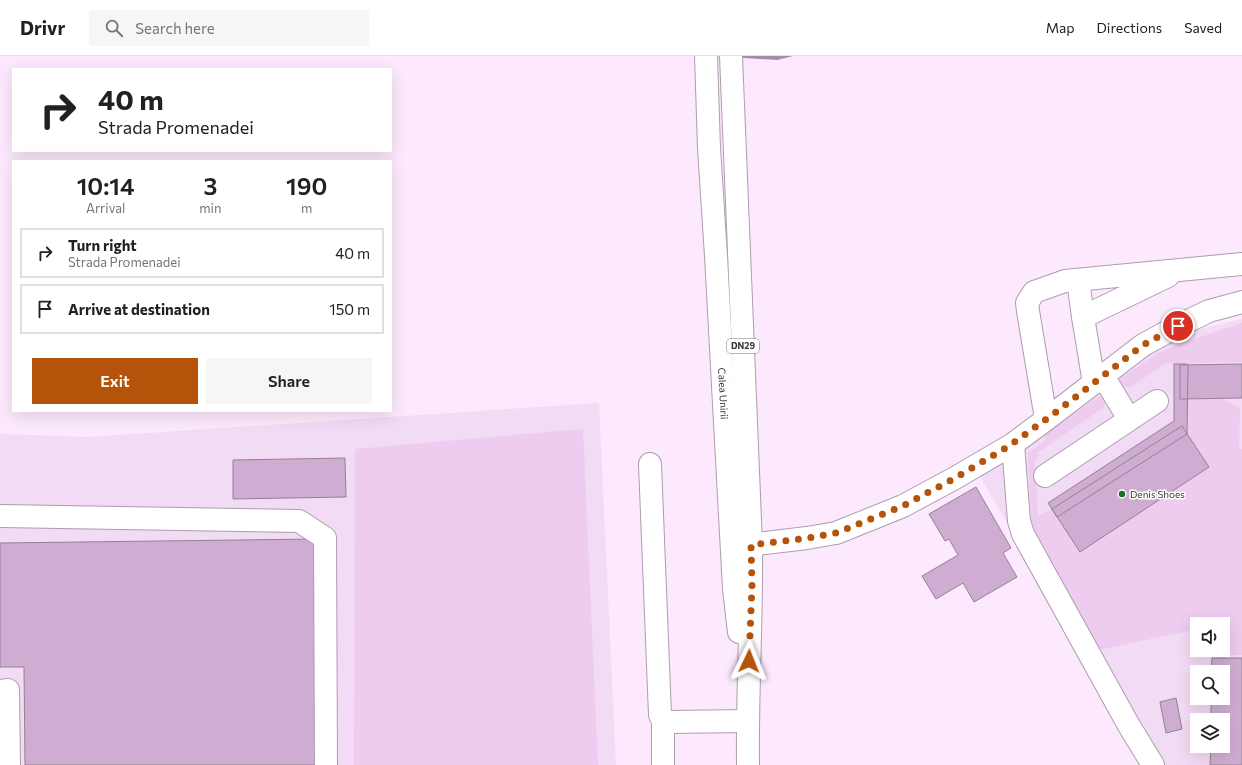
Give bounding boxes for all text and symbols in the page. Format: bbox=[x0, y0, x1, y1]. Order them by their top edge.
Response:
search box bbox=[89, 10, 369, 46]
text: Drivr bbox=[20, 16, 65, 39]
icon: search bbox=[103, 17, 125, 39]
text: Search here bbox=[135, 19, 215, 37]
text: Map bbox=[1046, 19, 1075, 36]
text: Directions bbox=[1097, 19, 1162, 36]
text: Saved bbox=[1184, 19, 1222, 36]
text: 40 m bbox=[98, 82, 164, 116]
icon: right bbox=[32, 84, 84, 136]
text: Strada Promenadei bbox=[98, 116, 254, 138]
text: 10:14 bbox=[77, 171, 135, 200]
text: 3 bbox=[203, 171, 217, 200]
text: 190 bbox=[286, 171, 327, 200]
text: Arrival bbox=[86, 200, 125, 216]
text: min bbox=[199, 200, 221, 216]
text: m bbox=[301, 200, 312, 216]
text: Turn right bbox=[68, 236, 137, 254]
icon: right bbox=[34, 242, 56, 264]
text: 40 m bbox=[335, 244, 370, 262]
text: Strada Promenadei bbox=[68, 254, 181, 270]
icon: arrive bbox=[34, 298, 56, 320]
text: Arrive at destination bbox=[68, 300, 210, 318]
text: 150 m bbox=[329, 300, 370, 318]
pin bbox=[1161, 309, 1195, 343]
icon: arrive bbox=[1167, 315, 1189, 337]
road number: DN29 bbox=[727, 339, 759, 353]
button: Exit bbox=[32, 358, 198, 404]
button: Share bbox=[206, 358, 372, 404]
street label: Calea Unirii bbox=[716, 367, 731, 420]
place label: Denis Shoes bbox=[1130, 488, 1185, 500]
marker: Denis Shoes bbox=[1117, 489, 1127, 499]
map controls bbox=[1190, 617, 1230, 753]
button: sound bbox=[1190, 617, 1230, 657]
position arrow bbox=[728, 640, 770, 682]
button: search bbox=[1190, 665, 1230, 705]
button: layers bbox=[1190, 713, 1230, 753]

